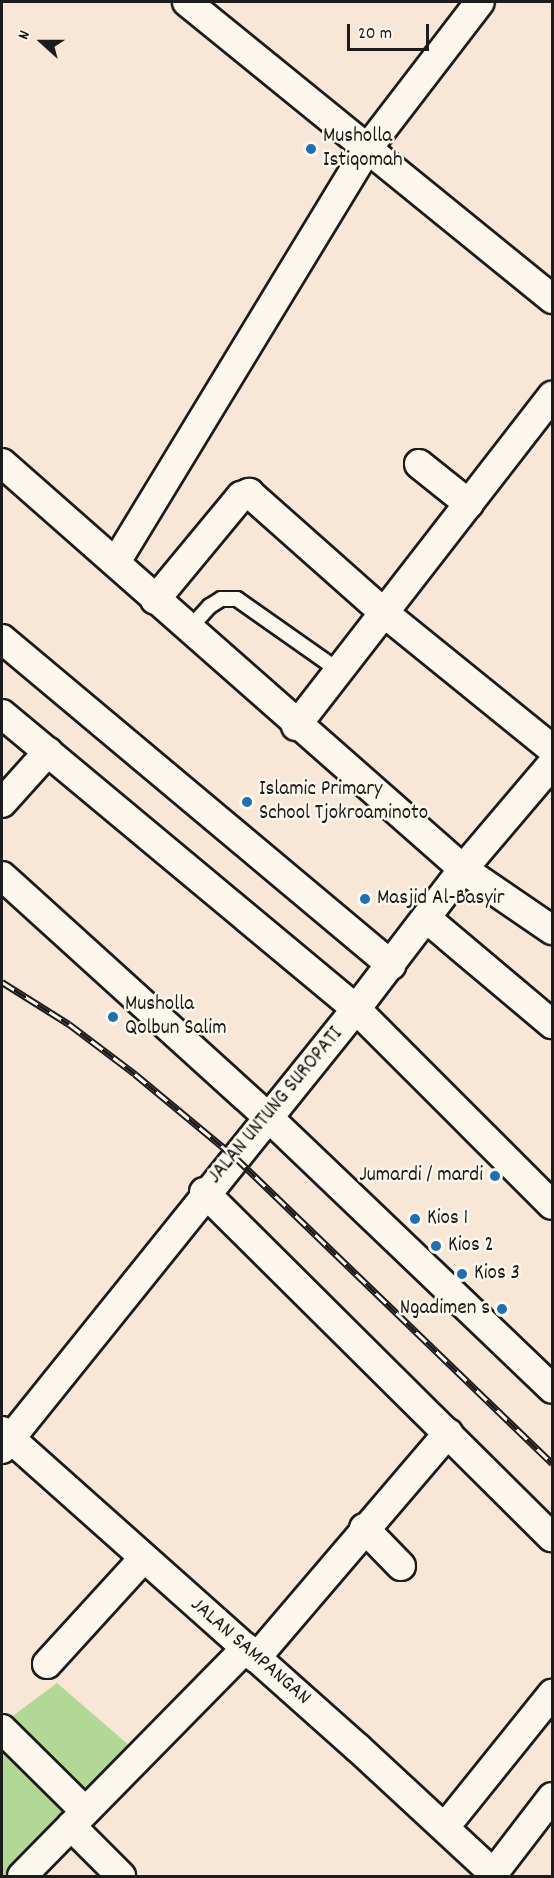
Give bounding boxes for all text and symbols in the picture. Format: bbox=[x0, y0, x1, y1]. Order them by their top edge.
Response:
north arrow bbox=[12, 12, 72, 72]
scale bar bbox=[350, 12, 432, 50]
text: 20 m bbox=[358, 22, 392, 47]
text: N bbox=[13, 28, 37, 43]
place label: Musholla Istiqomah bbox=[323, 124, 403, 174]
marker: Musholla Istiqomah bbox=[304, 142, 318, 156]
place label: Islamic Primary School Tjokroaminoto bbox=[259, 777, 428, 827]
marker: Islamic Primary School Tjokroaminoto bbox=[240, 795, 254, 809]
place label: Masjid Al-Basyir bbox=[377, 886, 504, 912]
marker: Masjid Al-Basyir bbox=[358, 892, 372, 906]
place label: Musholla Qolbun Salim bbox=[125, 992, 227, 1042]
marker: Musholla Qolbun Salim bbox=[106, 1010, 120, 1024]
street label: JALAN UNTUNG SUROPATI bbox=[203, 1023, 349, 1189]
place label: Jumardi / mardi bbox=[359, 1163, 483, 1189]
marker: Jumardi / mardi bbox=[488, 1169, 502, 1183]
place label: Kios 1 bbox=[427, 1206, 468, 1232]
marker: Kios 1 bbox=[408, 1212, 422, 1226]
place label: Kios 2 bbox=[448, 1233, 494, 1259]
marker: Kios 2 bbox=[429, 1239, 443, 1253]
place label: Kios 3 bbox=[474, 1261, 520, 1287]
marker: Kios 3 bbox=[455, 1267, 469, 1281]
place label: Ngadimen s bbox=[400, 1296, 490, 1322]
marker: Ngadimen s bbox=[495, 1302, 509, 1316]
street label: JALAN SAMPANGAN bbox=[185, 1593, 315, 1711]

